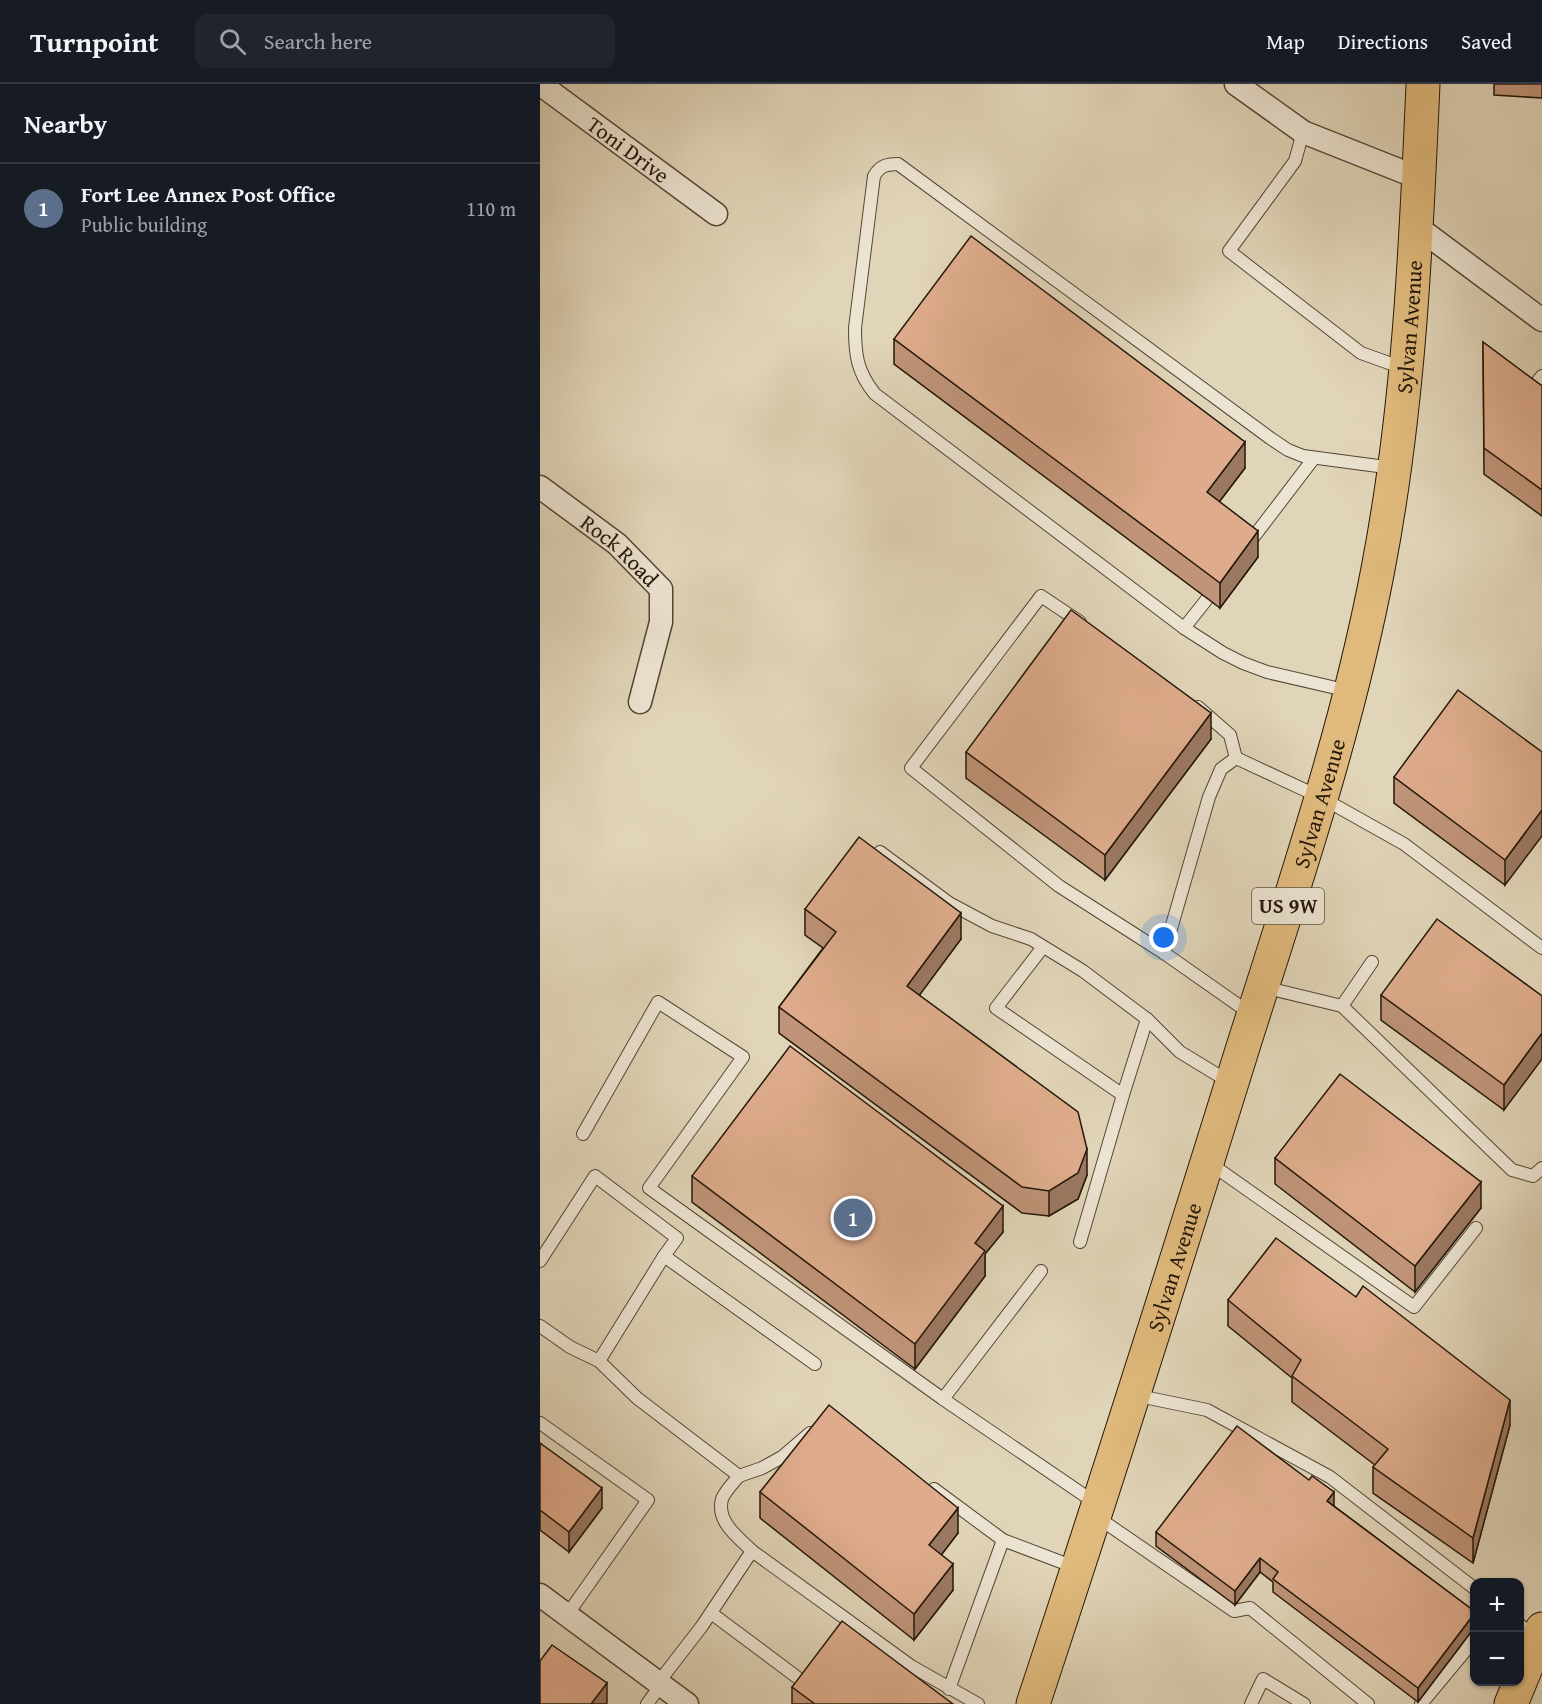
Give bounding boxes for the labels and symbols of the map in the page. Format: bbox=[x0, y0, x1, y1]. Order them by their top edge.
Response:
street label: Toni Drive bbox=[581, 108, 676, 191]
street label: Sylvan Avenue bbox=[1388, 259, 1430, 395]
street label: Rock Road bbox=[574, 506, 666, 594]
street label: Sylvan Avenue bbox=[1285, 735, 1353, 872]
road number: US 9W bbox=[1252, 888, 1324, 924]
your location bbox=[1149, 923, 1178, 952]
pin: 1 bbox=[834, 1196, 872, 1240]
street label: Sylvan Avenue bbox=[1139, 1198, 1209, 1336]

